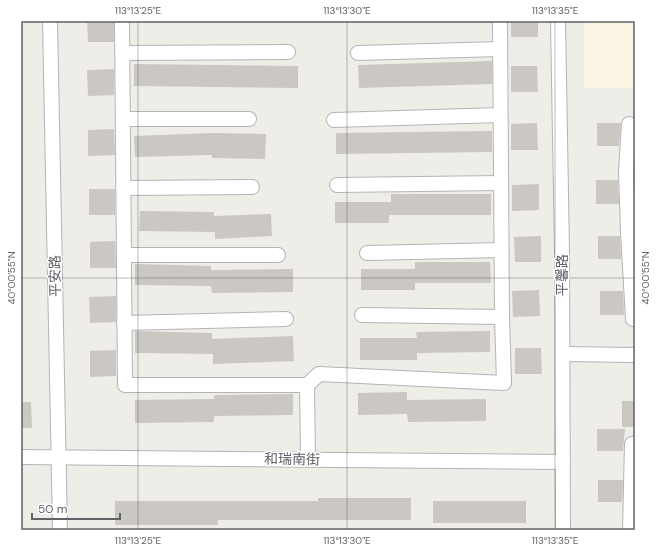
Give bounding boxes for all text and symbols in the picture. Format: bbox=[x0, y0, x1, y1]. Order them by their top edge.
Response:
text: 113°13'25"E bbox=[115, 4, 162, 17]
text: 113°13'30"E bbox=[323, 4, 371, 17]
text: 113°13'35"E bbox=[532, 4, 579, 17]
text: 40°00'55"N bbox=[5, 251, 18, 305]
text: 40°00'55"N bbox=[639, 251, 652, 305]
street label: 平馨路 bbox=[553, 254, 571, 296]
street label: 平安路 bbox=[46, 255, 64, 297]
street label: 和瑞南街 bbox=[264, 450, 320, 468]
scale bar bbox=[32, 495, 120, 521]
text: 50 m bbox=[38, 501, 67, 517]
text: 113°13'25"E bbox=[115, 534, 162, 547]
text: 113°13'30"E bbox=[323, 534, 371, 547]
text: 113°13'35"E bbox=[532, 534, 579, 547]

